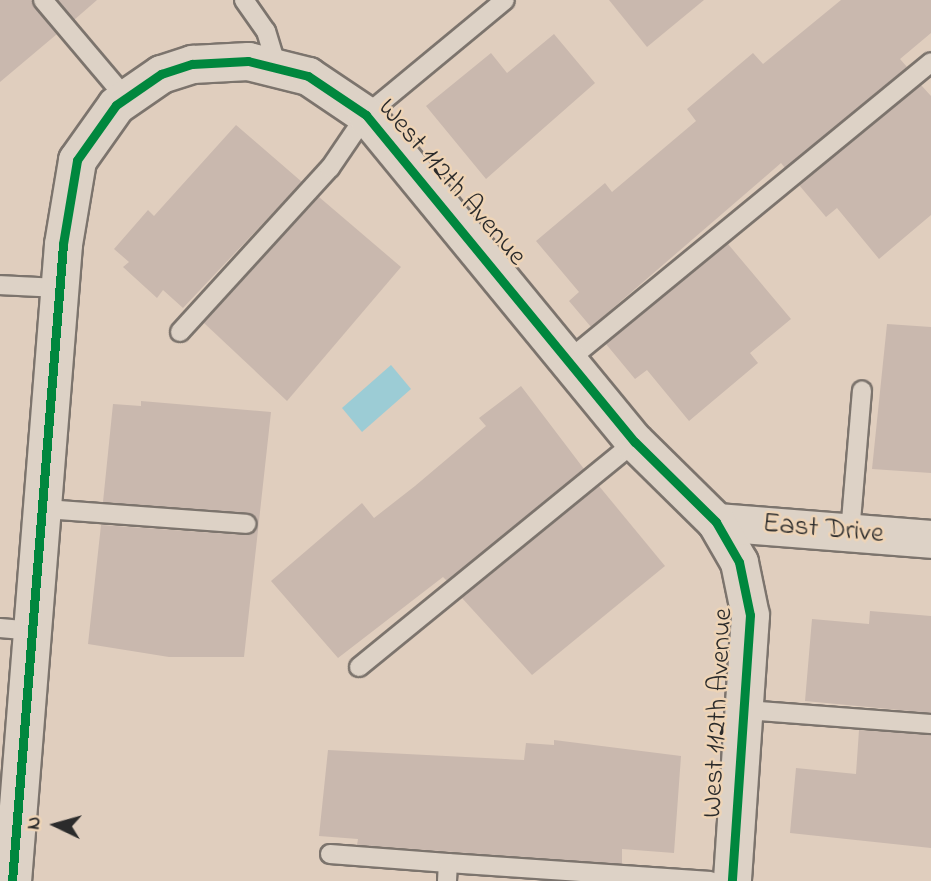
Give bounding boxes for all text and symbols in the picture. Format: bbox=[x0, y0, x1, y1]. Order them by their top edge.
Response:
street label: West 112th Avenue bbox=[369, 93, 533, 273]
street label: East Drive bbox=[761, 508, 885, 552]
street label: West 112th Avenue bbox=[697, 607, 741, 819]
north arrow bbox=[21, 790, 91, 860]
text: N bbox=[21, 816, 49, 831]

